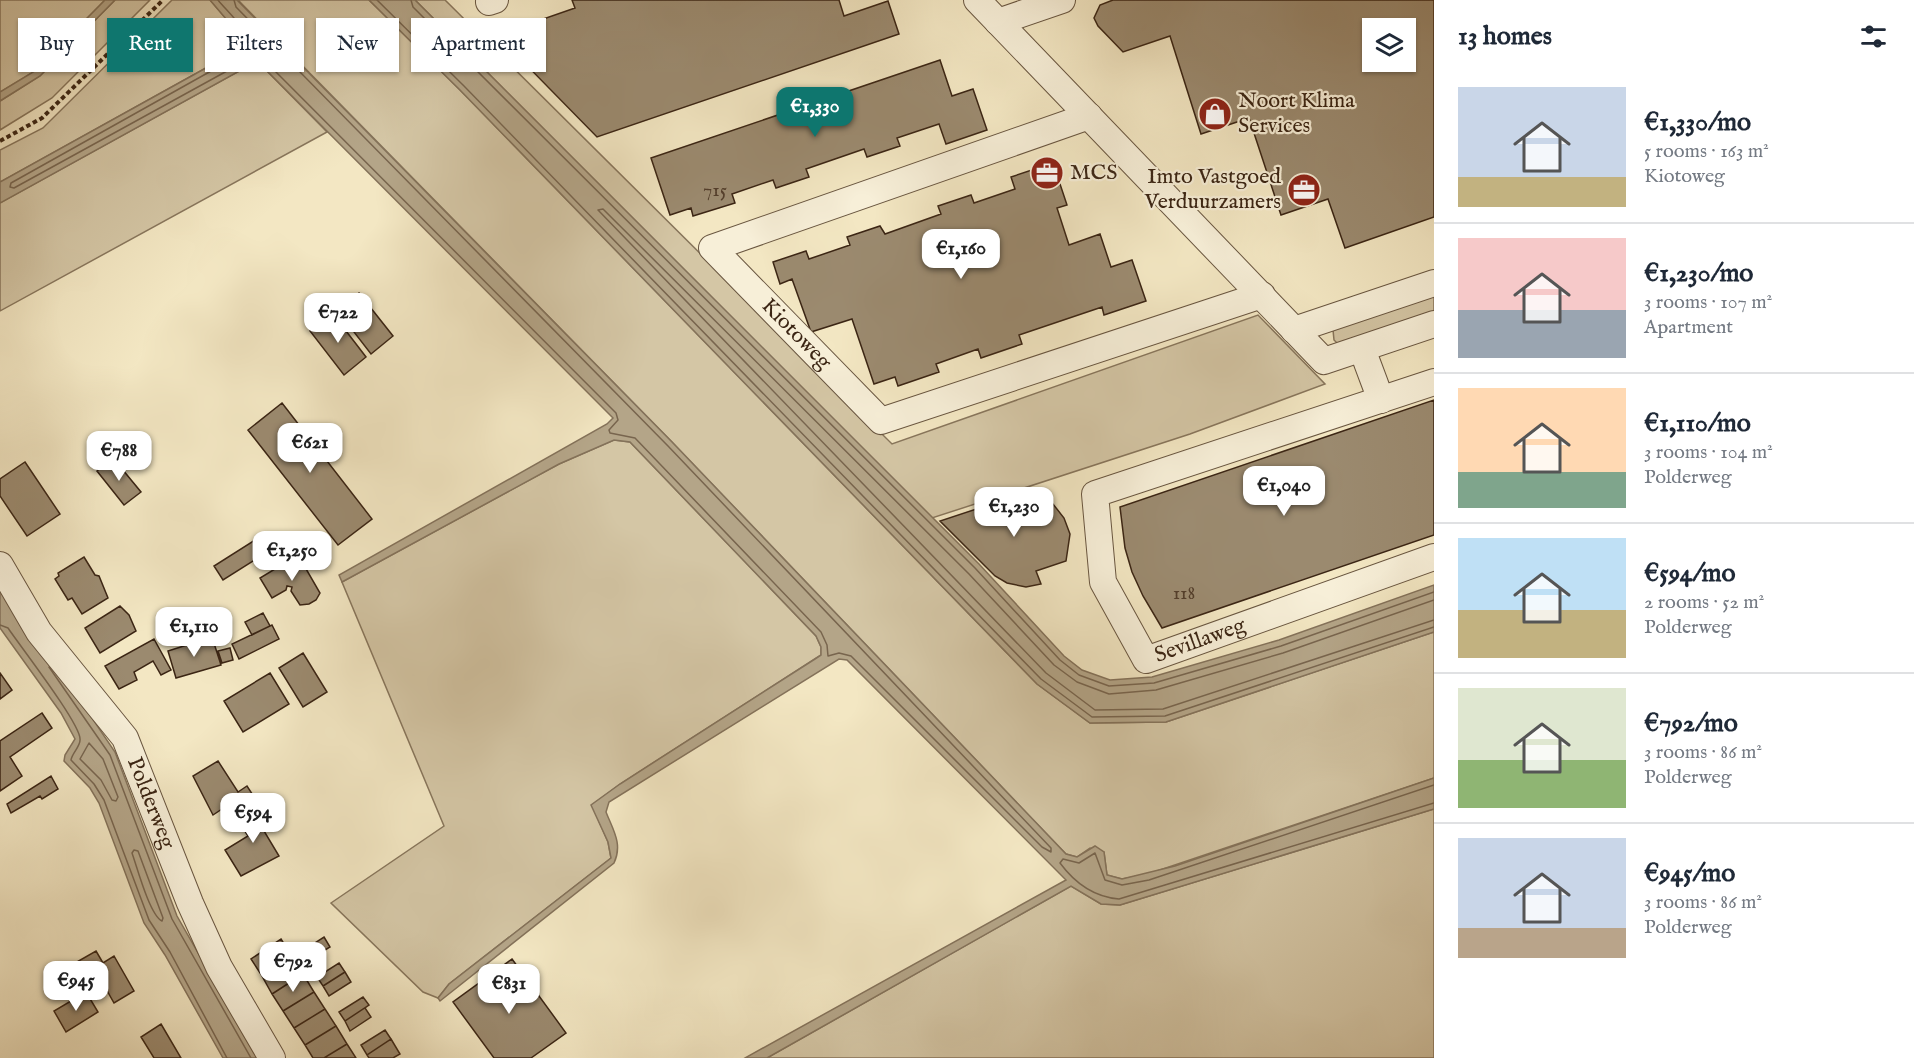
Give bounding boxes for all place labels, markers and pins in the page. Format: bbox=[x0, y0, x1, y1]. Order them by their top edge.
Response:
pin: €1,330 bbox=[766, 87, 864, 138]
place label: Noort Klima Services bbox=[1238, 87, 1355, 140]
shop icon: Noort Klima Services bbox=[1197, 96, 1233, 132]
office icon: MCS bbox=[1029, 155, 1065, 191]
place label: MCS bbox=[1070, 159, 1118, 187]
place label: Imto Vastgoed Verduurzamers bbox=[1143, 163, 1281, 216]
office icon: Imto Vastgoed Verduurzamers bbox=[1286, 172, 1322, 208]
pin: €1,160 bbox=[912, 229, 1010, 280]
pin: €722 bbox=[302, 293, 374, 344]
pin: €621 bbox=[274, 423, 346, 474]
pin: €788 bbox=[83, 431, 155, 482]
pin: €1,040 bbox=[1235, 466, 1333, 517]
pin: €1,230 bbox=[965, 487, 1063, 538]
pin: €1,250 bbox=[243, 531, 341, 582]
pin: €1,110 bbox=[145, 607, 243, 658]
pin: €594 bbox=[217, 793, 289, 844]
pin: €792 bbox=[257, 942, 329, 993]
pin: €945 bbox=[40, 961, 112, 1012]
pin: €831 bbox=[473, 964, 545, 1015]

